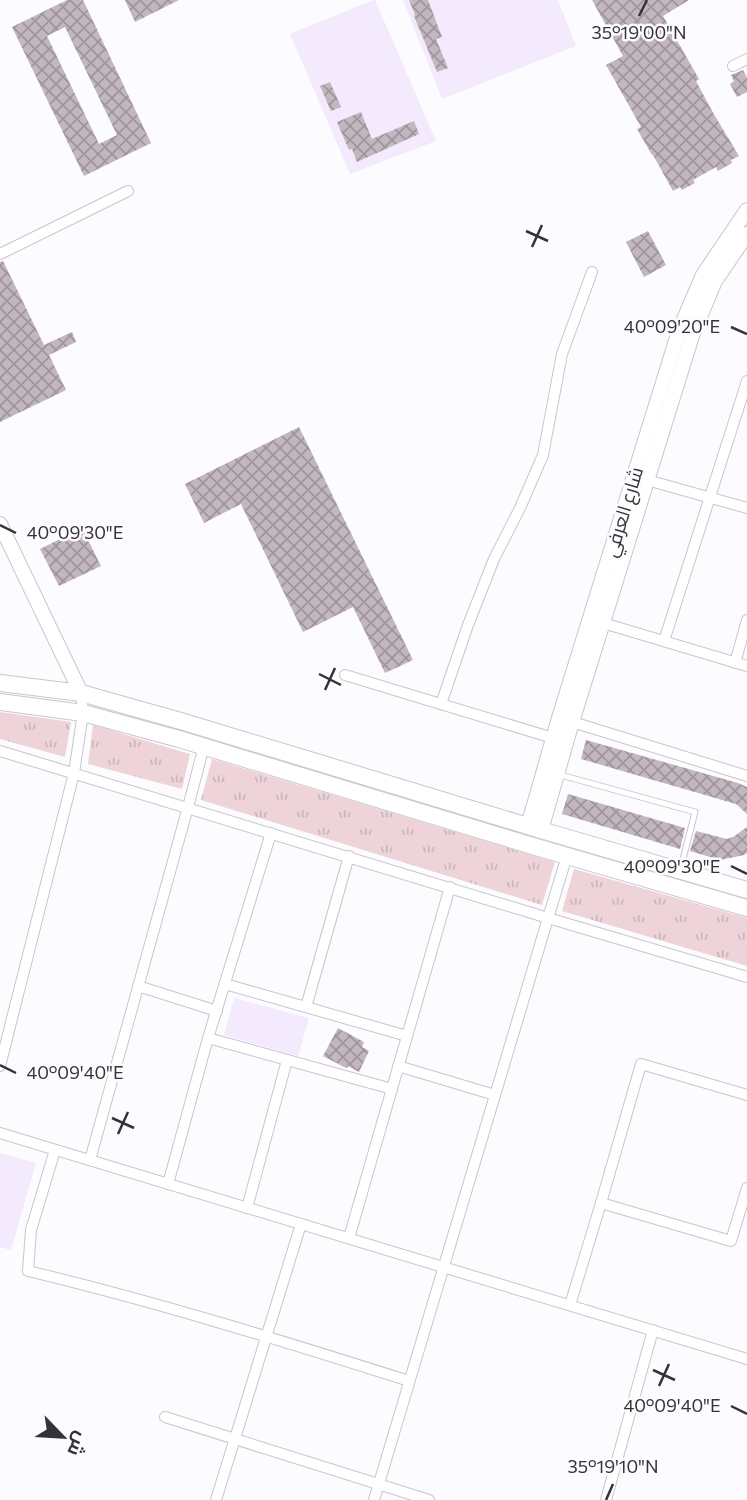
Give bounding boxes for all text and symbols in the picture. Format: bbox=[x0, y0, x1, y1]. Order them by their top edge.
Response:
text: 35°19'00"N bbox=[591, 21, 687, 43]
text: 40°09'20"E bbox=[624, 315, 720, 337]
street label: شارع العرفي bbox=[598, 464, 651, 561]
text: 40°09'30"E bbox=[27, 521, 123, 543]
text: 40°09'30"E bbox=[624, 855, 720, 877]
text: 40°09'40"E bbox=[26, 1061, 124, 1083]
text: 40°09'40"E bbox=[623, 1394, 721, 1416]
north arrow bbox=[28, 1402, 98, 1472]
text: ش bbox=[62, 1428, 94, 1460]
text: 35°19'10"N bbox=[567, 1455, 659, 1477]

